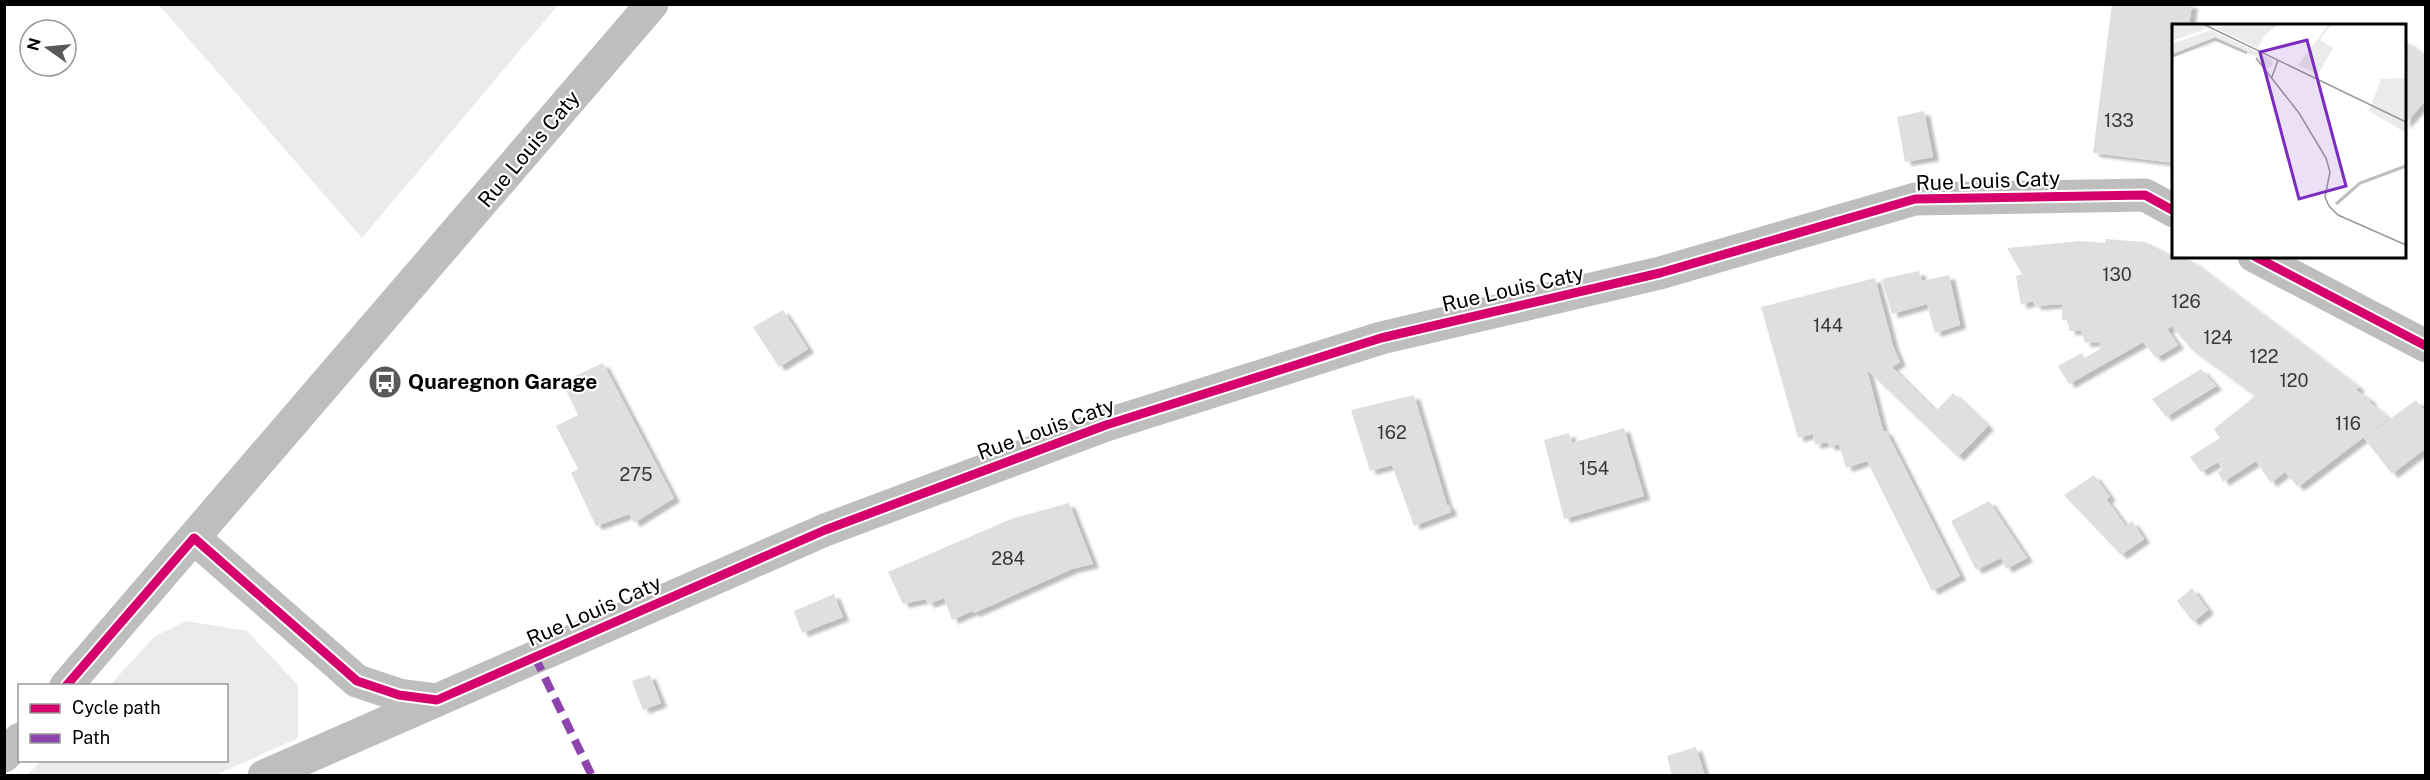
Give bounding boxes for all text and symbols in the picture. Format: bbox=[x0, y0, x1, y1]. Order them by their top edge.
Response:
north arrow bbox=[18, 18, 78, 78]
inset map bbox=[2172, 24, 2406, 258]
text: N bbox=[23, 36, 45, 53]
street label: Rue Louis Caty bbox=[473, 85, 585, 212]
house number: 133 bbox=[2104, 110, 2134, 131]
street label: Rue Louis Caty bbox=[1915, 165, 2061, 196]
street label: Rue Louis Caty bbox=[1440, 260, 1586, 317]
house number: 130 bbox=[2102, 264, 2132, 285]
house number: 126 bbox=[2171, 291, 2201, 312]
house number: 144 bbox=[1813, 315, 1843, 336]
house number: 124 bbox=[2203, 327, 2233, 348]
house number: 122 bbox=[2250, 346, 2278, 367]
bus stop icon: Quaregnon Garage bbox=[367, 364, 403, 400]
place label: Quaregnon Garage bbox=[408, 369, 597, 394]
house number: 120 bbox=[2279, 370, 2309, 391]
street label: Rue Louis Caty bbox=[974, 392, 1118, 465]
house number: 116 bbox=[2335, 413, 2361, 434]
house number: 162 bbox=[1377, 422, 1407, 443]
house number: 154 bbox=[1579, 458, 1609, 479]
house number: 275 bbox=[619, 464, 653, 485]
house number: 284 bbox=[991, 548, 1025, 569]
street label: Rue Louis Caty bbox=[523, 570, 665, 651]
legend bbox=[18, 684, 228, 762]
text: Cycle path bbox=[72, 697, 161, 718]
text: Path bbox=[72, 727, 110, 748]

